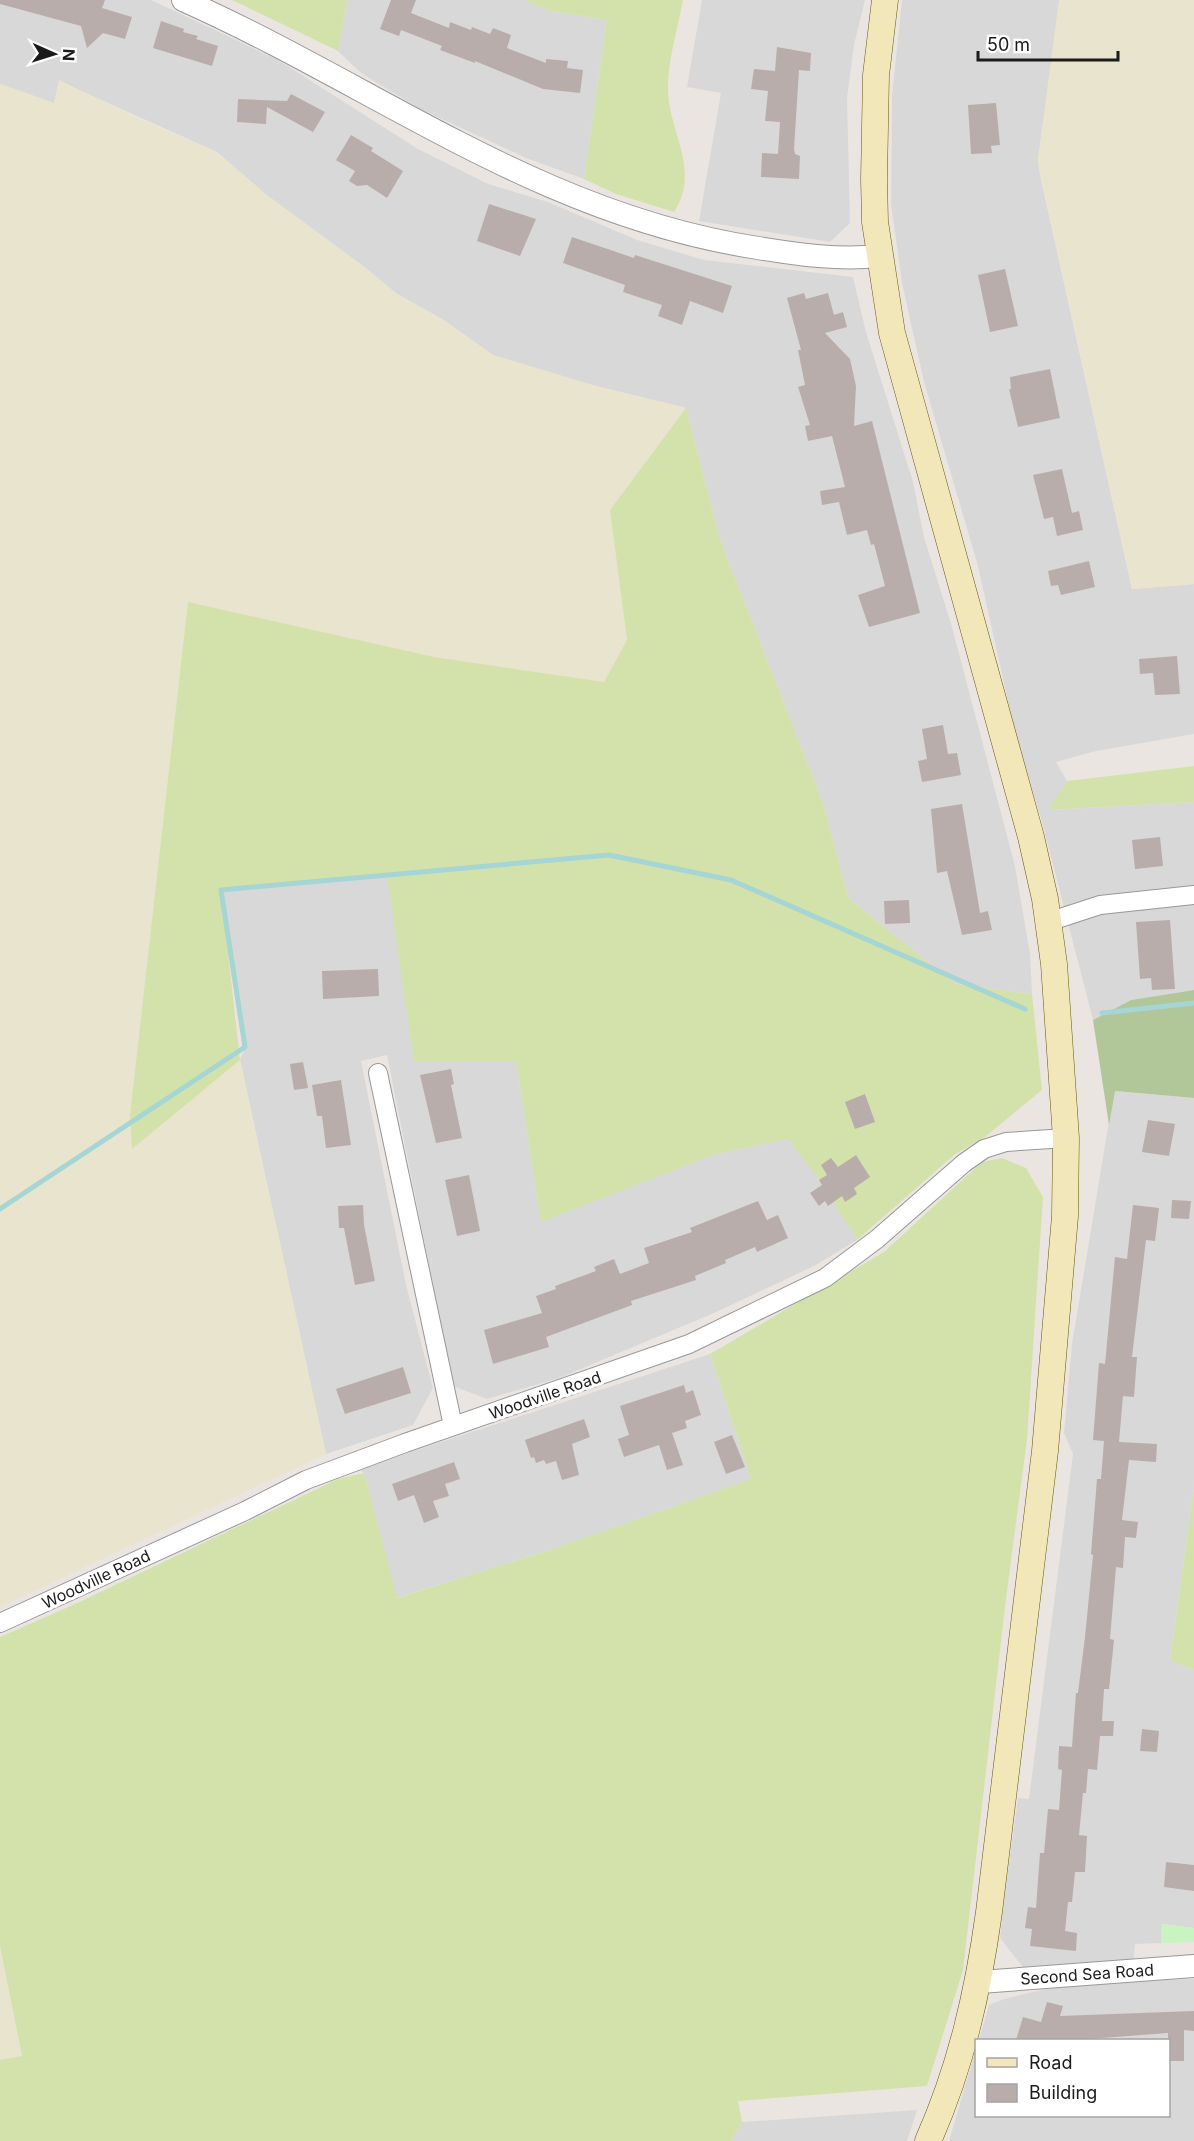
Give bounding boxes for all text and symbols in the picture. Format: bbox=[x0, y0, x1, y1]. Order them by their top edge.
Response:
north arrow bbox=[24, 24, 84, 84]
scale bar bbox=[978, 24, 1118, 62]
text: 50 m bbox=[987, 34, 1030, 55]
text: N bbox=[59, 48, 79, 61]
street label: Woodville Road bbox=[486, 1366, 604, 1424]
street label: Woodville Road bbox=[39, 1545, 153, 1613]
street label: Second Sea Road bbox=[1020, 1959, 1154, 1989]
legend bbox=[975, 2039, 1170, 2117]
text: Road bbox=[1029, 2052, 1072, 2073]
text: Building bbox=[1029, 2082, 1097, 2103]

